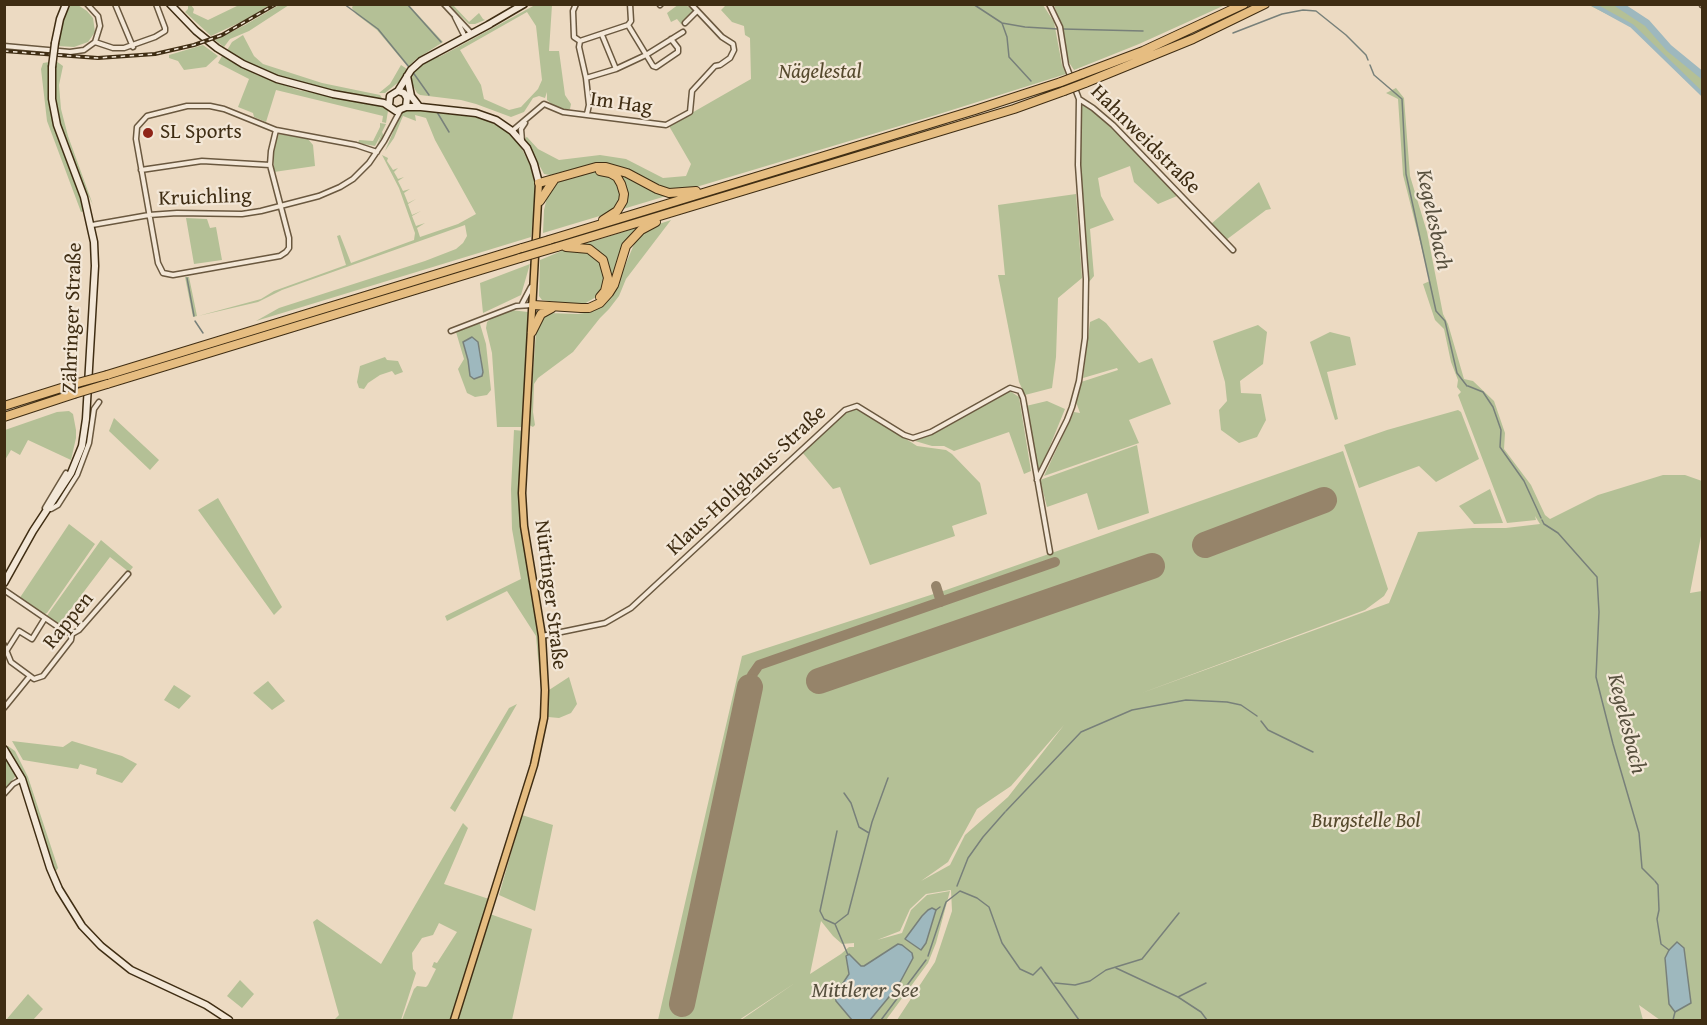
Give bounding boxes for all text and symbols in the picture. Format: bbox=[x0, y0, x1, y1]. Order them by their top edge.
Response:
park label: Nägelestal bbox=[778, 60, 862, 86]
street label: Hahnweidstraße bbox=[1085, 80, 1205, 200]
street label: Im Hag bbox=[588, 87, 654, 121]
place label: SL Sports bbox=[160, 120, 242, 146]
marker: SL Sports bbox=[141, 126, 155, 140]
water label: Kegelesbach bbox=[1409, 167, 1457, 273]
street label: Kruichling bbox=[158, 184, 252, 212]
street label: Zähringer Straße bbox=[58, 242, 88, 394]
street label: Klaus-Holighaus-Straße bbox=[662, 401, 832, 561]
street label: Nürtinger Straße bbox=[528, 519, 572, 671]
street label: Rappen bbox=[38, 587, 100, 655]
water label: Kegelesbach bbox=[1601, 671, 1651, 777]
park label: Burgstelle Bol bbox=[1312, 809, 1420, 835]
water label: Mittlerer See bbox=[811, 978, 919, 1004]

